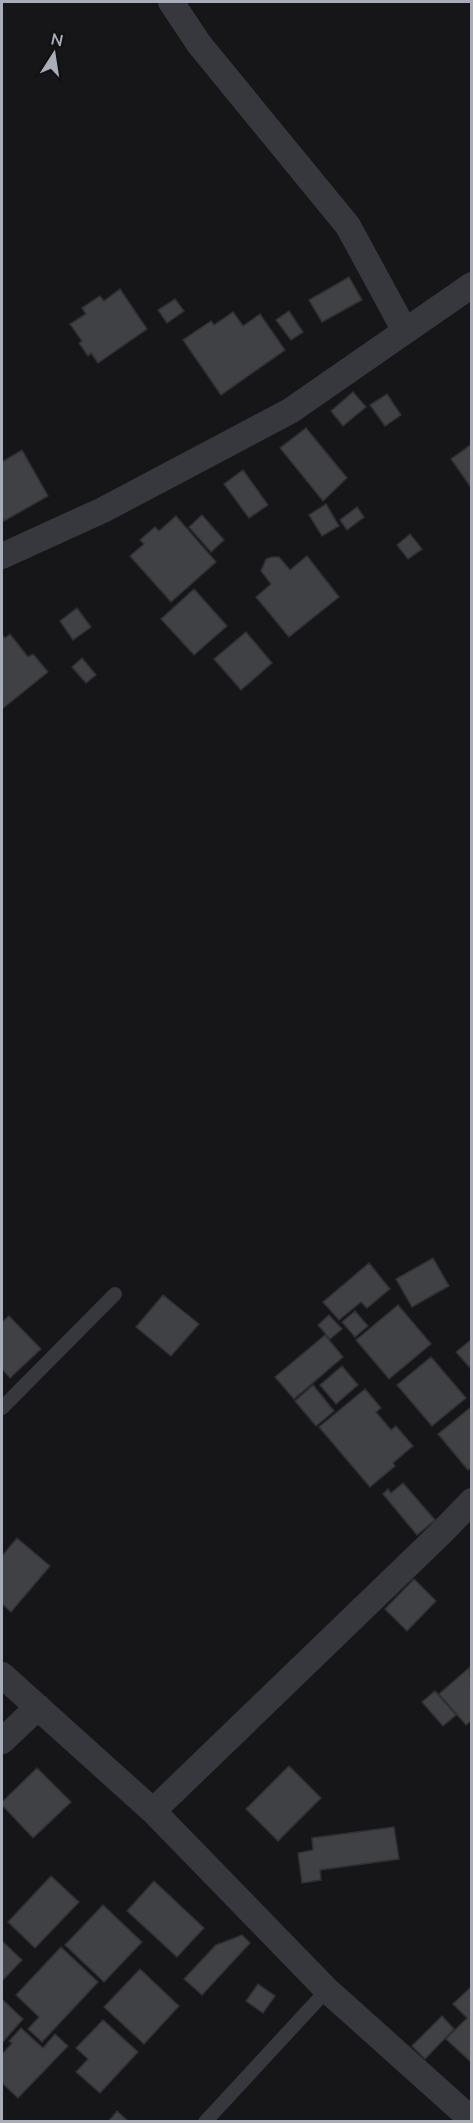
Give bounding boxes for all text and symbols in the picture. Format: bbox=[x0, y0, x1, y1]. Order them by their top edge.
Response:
north arrow bbox=[24, 24, 84, 84]
text: N bbox=[49, 28, 65, 50]

